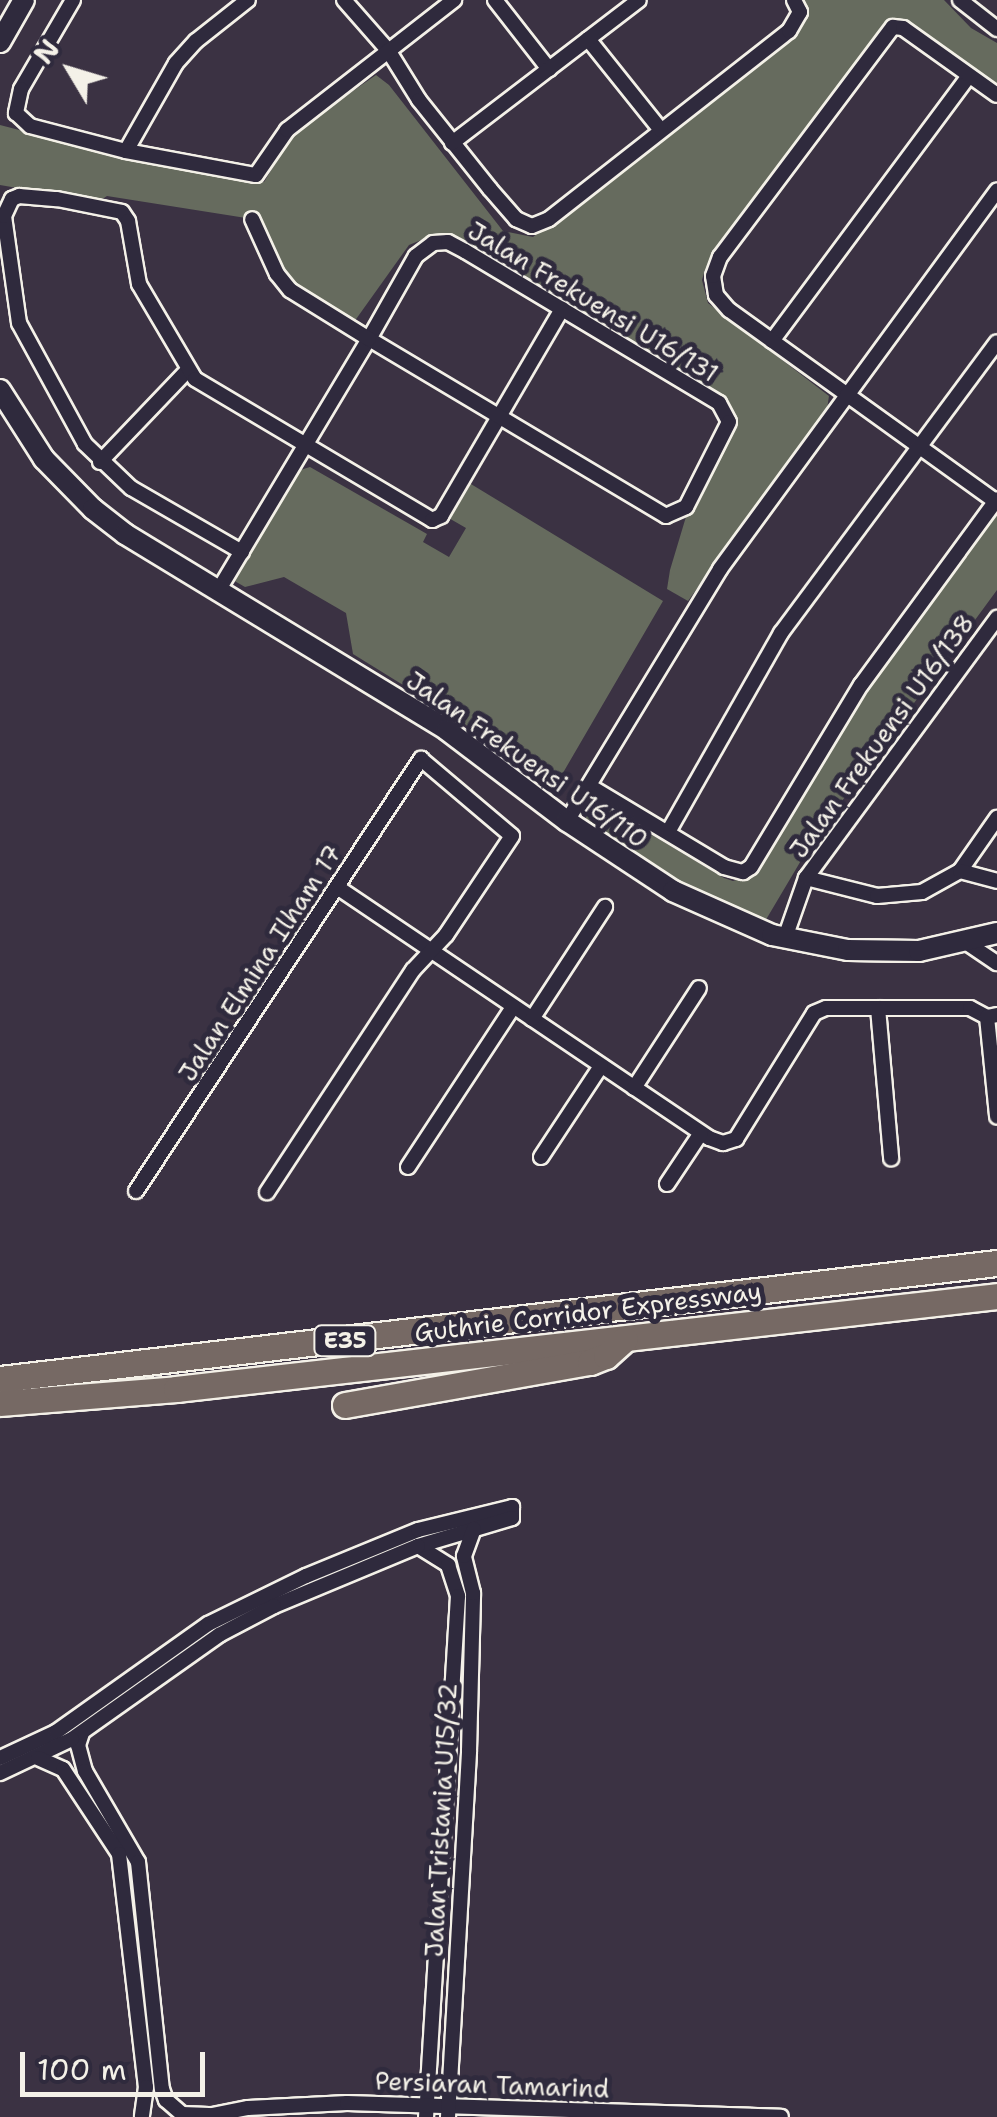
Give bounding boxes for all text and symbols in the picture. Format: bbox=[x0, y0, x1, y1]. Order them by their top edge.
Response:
north arrow bbox=[20, 20, 120, 120]
text: N bbox=[25, 31, 68, 72]
street label: Jalan Frekuensi U16/131 bbox=[462, 215, 724, 389]
street label: Jalan Frekuensi U16/138 bbox=[783, 608, 981, 864]
street label: Jalan Frekuensi U16/110 bbox=[401, 665, 653, 855]
street label: Jalan Elmina Ilham 17 bbox=[172, 839, 348, 1087]
street label: Guthrie Corridor Expressway bbox=[413, 1276, 763, 1348]
road number: E35 bbox=[312, 1324, 378, 1358]
street label: Jalan Tristania U15/32 bbox=[419, 1682, 463, 1958]
scale bar bbox=[25, 2032, 210, 2094]
text: 100 m bbox=[37, 2049, 127, 2090]
street label: Persiaran Tamarind bbox=[374, 2066, 610, 2104]

